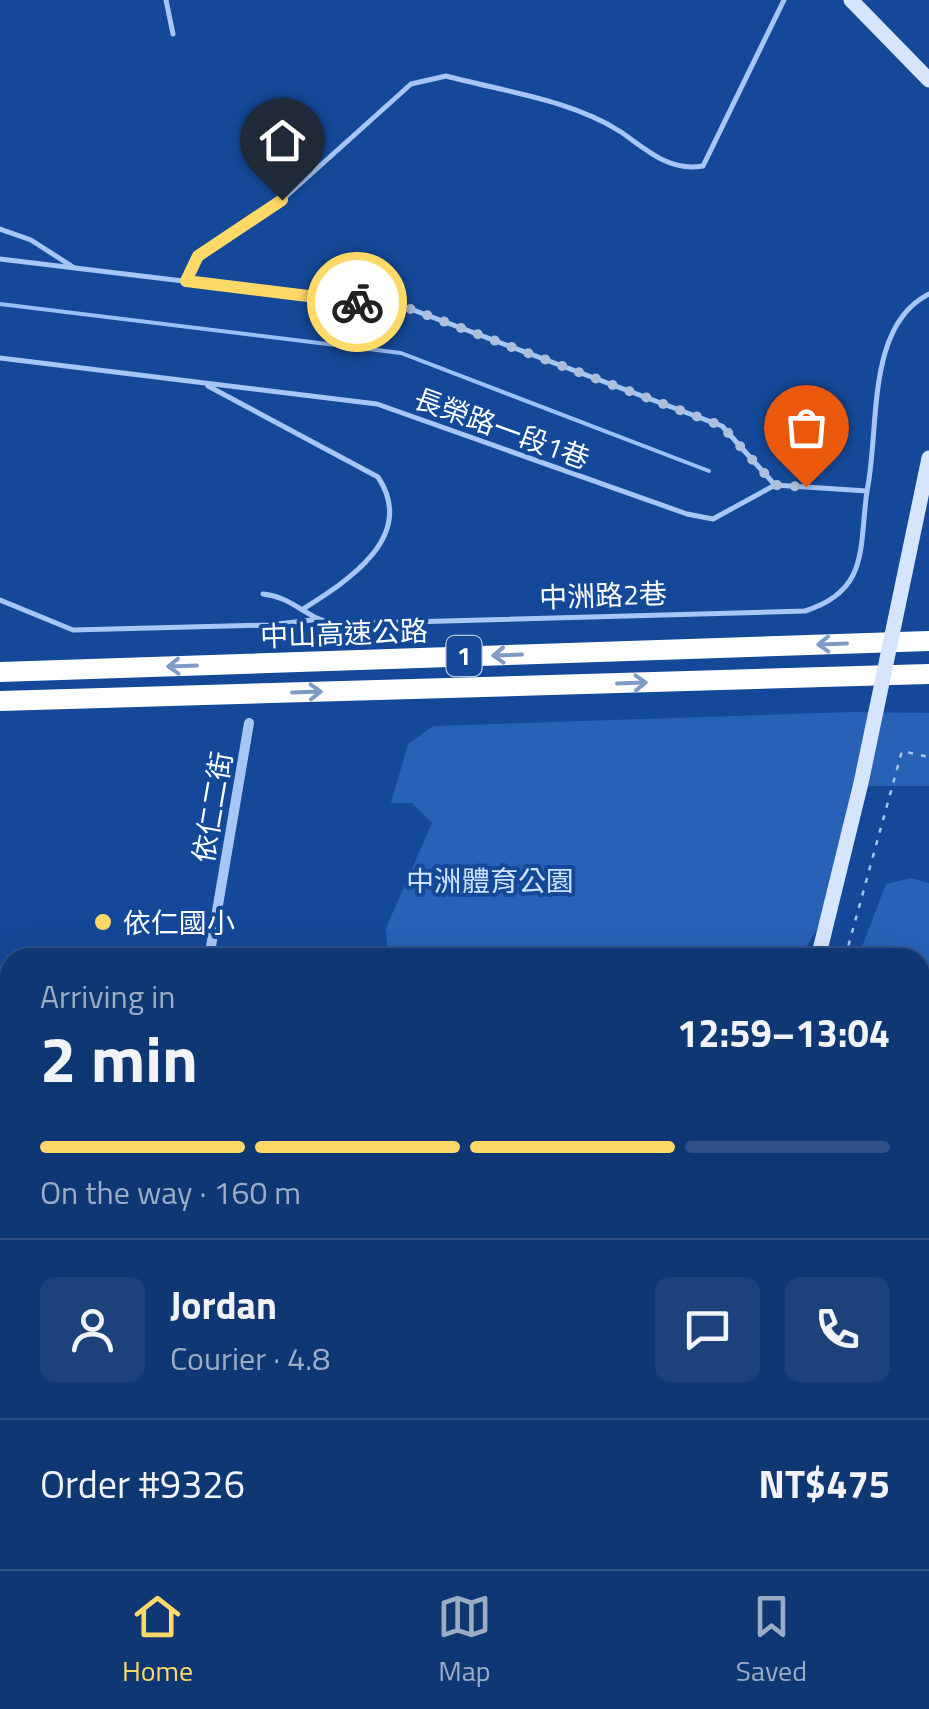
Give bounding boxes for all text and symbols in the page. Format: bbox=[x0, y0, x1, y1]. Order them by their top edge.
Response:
pin bbox=[240, 98, 325, 201]
icon: home bbox=[255, 113, 310, 168]
courier bbox=[307, 252, 407, 352]
icon: bike bbox=[330, 275, 385, 330]
street label: 長榮路一段1巷 bbox=[408, 376, 596, 480]
pin bbox=[764, 385, 849, 488]
icon: bag bbox=[779, 400, 834, 455]
street label: 中洲路2巷 bbox=[538, 571, 668, 619]
street label: 中山高速公路 bbox=[259, 609, 429, 657]
one-way arrow bbox=[816, 635, 848, 654]
road number: 1 bbox=[446, 636, 482, 676]
one-way arrow bbox=[491, 645, 523, 664]
one-way arrow bbox=[166, 657, 198, 676]
one-way arrow bbox=[616, 673, 648, 692]
one-way arrow bbox=[291, 683, 323, 702]
street label: 依仁二街 bbox=[181, 748, 243, 866]
park label: 中洲體育公園 bbox=[406, 859, 574, 902]
place label: 依仁國小 bbox=[123, 901, 235, 944]
marker: 依仁國小 bbox=[92, 911, 114, 933]
text: Arriving in bbox=[40, 972, 176, 1020]
text: 12:59–13:04 bbox=[677, 1004, 890, 1062]
text: 2 min bbox=[40, 1008, 198, 1107]
text: On the way · 160 m bbox=[40, 1168, 301, 1216]
text: Jordan bbox=[170, 1276, 277, 1334]
button: person bbox=[40, 1277, 145, 1382]
button: chat bbox=[655, 1277, 760, 1382]
button: phone bbox=[785, 1277, 890, 1382]
text: Courier · 4.8 bbox=[170, 1334, 330, 1382]
text: Order #9326 bbox=[40, 1455, 245, 1513]
text: NT$475 bbox=[759, 1455, 890, 1513]
tab: Home bbox=[122, 1589, 193, 1692]
tab: Map bbox=[437, 1589, 492, 1692]
tab: Saved bbox=[736, 1589, 807, 1692]

